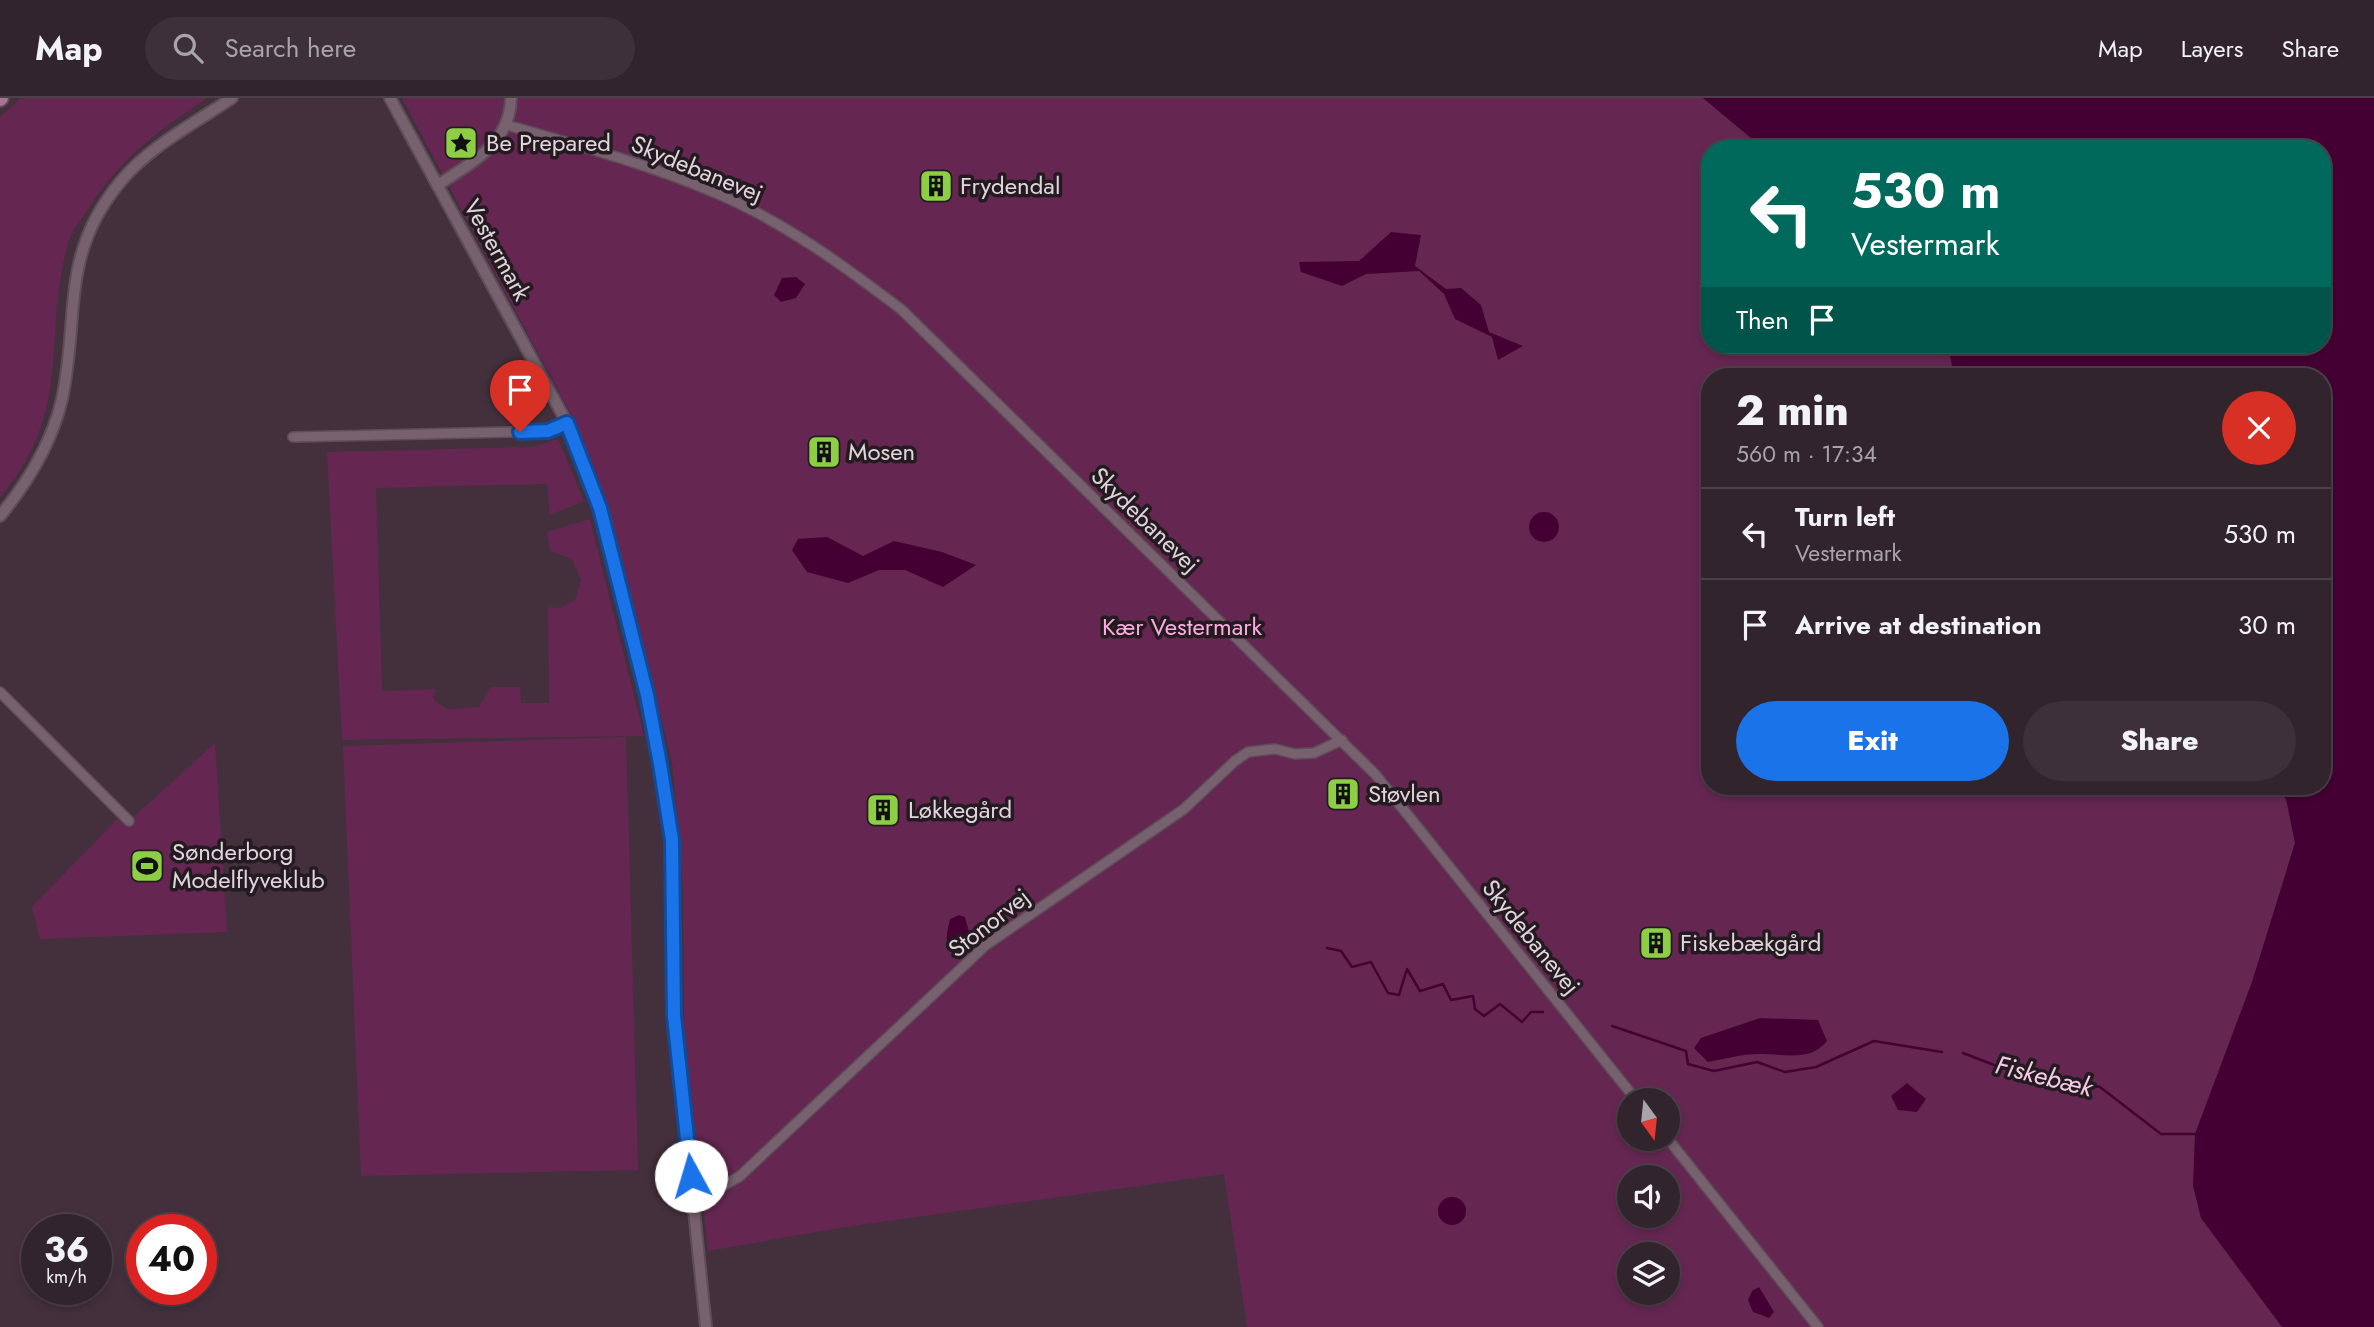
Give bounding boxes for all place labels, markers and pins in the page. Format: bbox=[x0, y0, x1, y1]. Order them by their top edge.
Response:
place icon: Be Prepared bbox=[442, 124, 480, 162]
place label: Be Prepared bbox=[486, 125, 611, 160]
building icon: Frydendal bbox=[917, 167, 955, 205]
place label: Frydendal bbox=[960, 168, 1060, 203]
pin bbox=[490, 360, 550, 432]
building icon: Mosen bbox=[805, 433, 843, 471]
place label: Mosen bbox=[848, 434, 915, 469]
building icon: Støvlen bbox=[1324, 775, 1362, 813]
place label: Støvlen bbox=[1368, 776, 1441, 811]
building icon: Løkkegård bbox=[864, 791, 902, 829]
place label: Løkkegård bbox=[908, 792, 1012, 827]
place label: Sønderborg Modelflyveklub bbox=[172, 834, 325, 897]
sports icon: Sønderborg Modelflyveklub bbox=[128, 847, 166, 885]
building icon: Fiskebækgård bbox=[1637, 924, 1675, 962]
place label: Fiskebækgård bbox=[1680, 925, 1821, 960]

